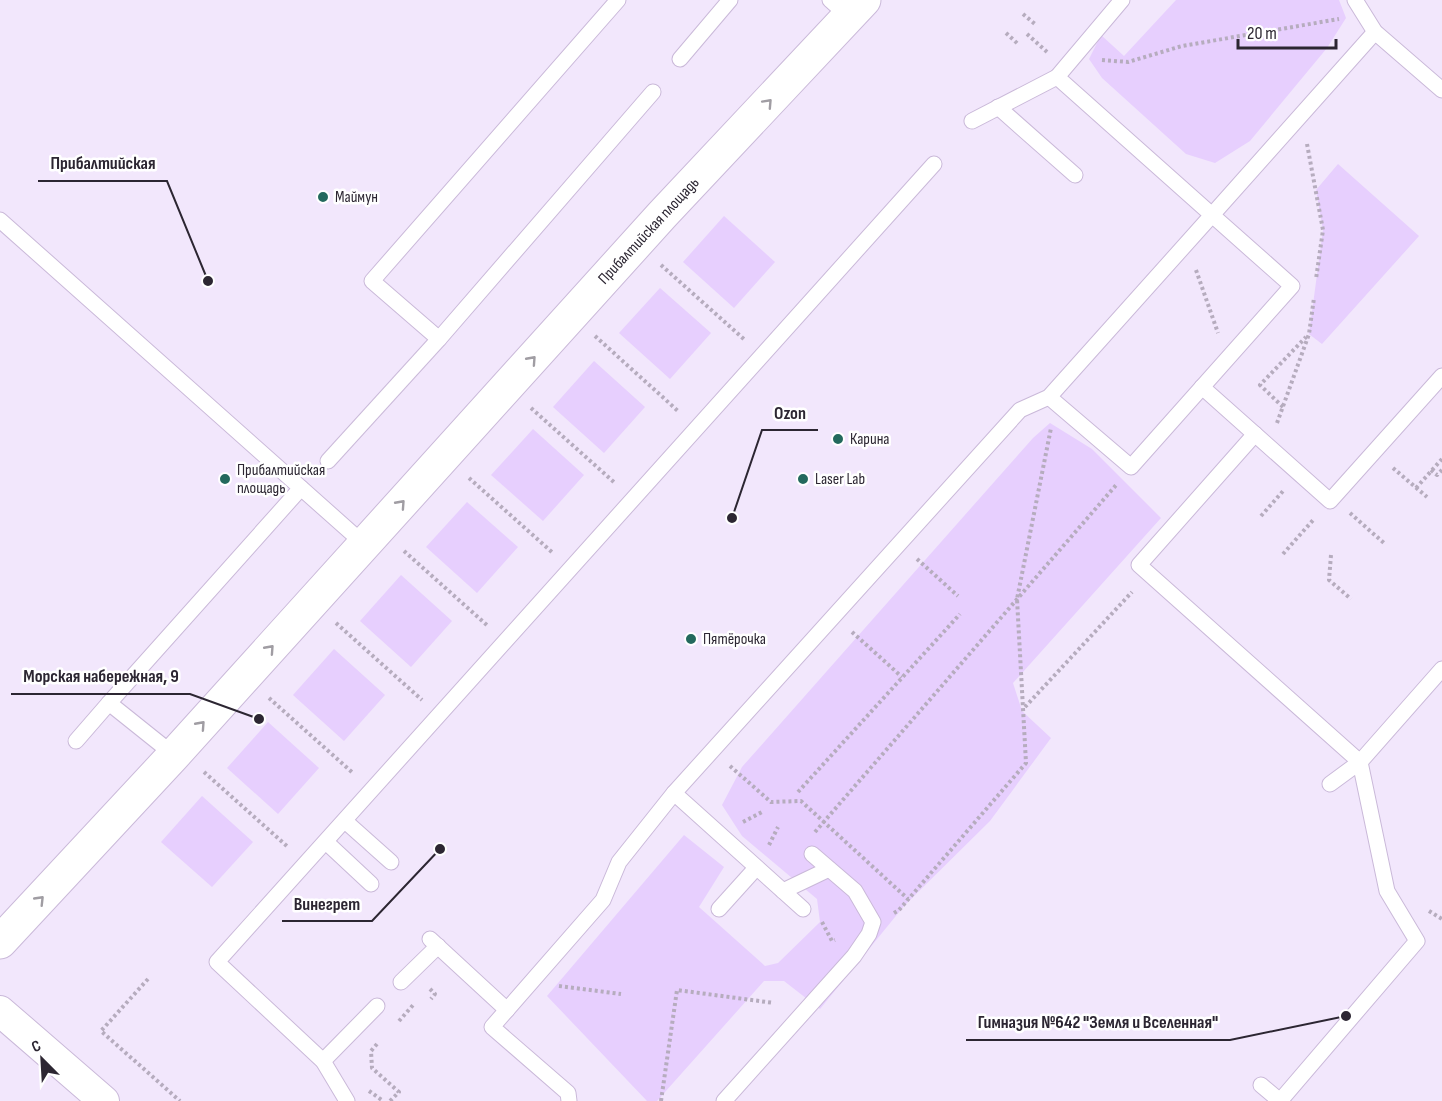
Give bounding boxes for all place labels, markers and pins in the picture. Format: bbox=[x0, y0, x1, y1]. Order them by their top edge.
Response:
callout: Прибалтийская bbox=[38, 145, 167, 181]
place label: Маймун bbox=[335, 188, 378, 207]
marker: Маймун bbox=[316, 190, 330, 204]
callout: Ozon bbox=[762, 394, 818, 430]
place label: Карина bbox=[850, 430, 890, 449]
marker: Карина bbox=[831, 432, 845, 446]
place label: Прибалтийская площадь bbox=[237, 461, 325, 498]
place label: Laser Lab bbox=[815, 470, 865, 489]
marker: Прибалтийская площадь bbox=[218, 472, 232, 486]
marker: Laser Lab bbox=[796, 472, 810, 486]
place label: Пятёрочка bbox=[703, 630, 766, 649]
marker: Пятёрочка bbox=[684, 632, 698, 646]
callout: Морская набережная, 9 bbox=[11, 658, 190, 694]
callout: Винегрет bbox=[282, 885, 372, 921]
callout: Гимназия №642 "Земля и Вселенная" bbox=[966, 1004, 1230, 1040]

